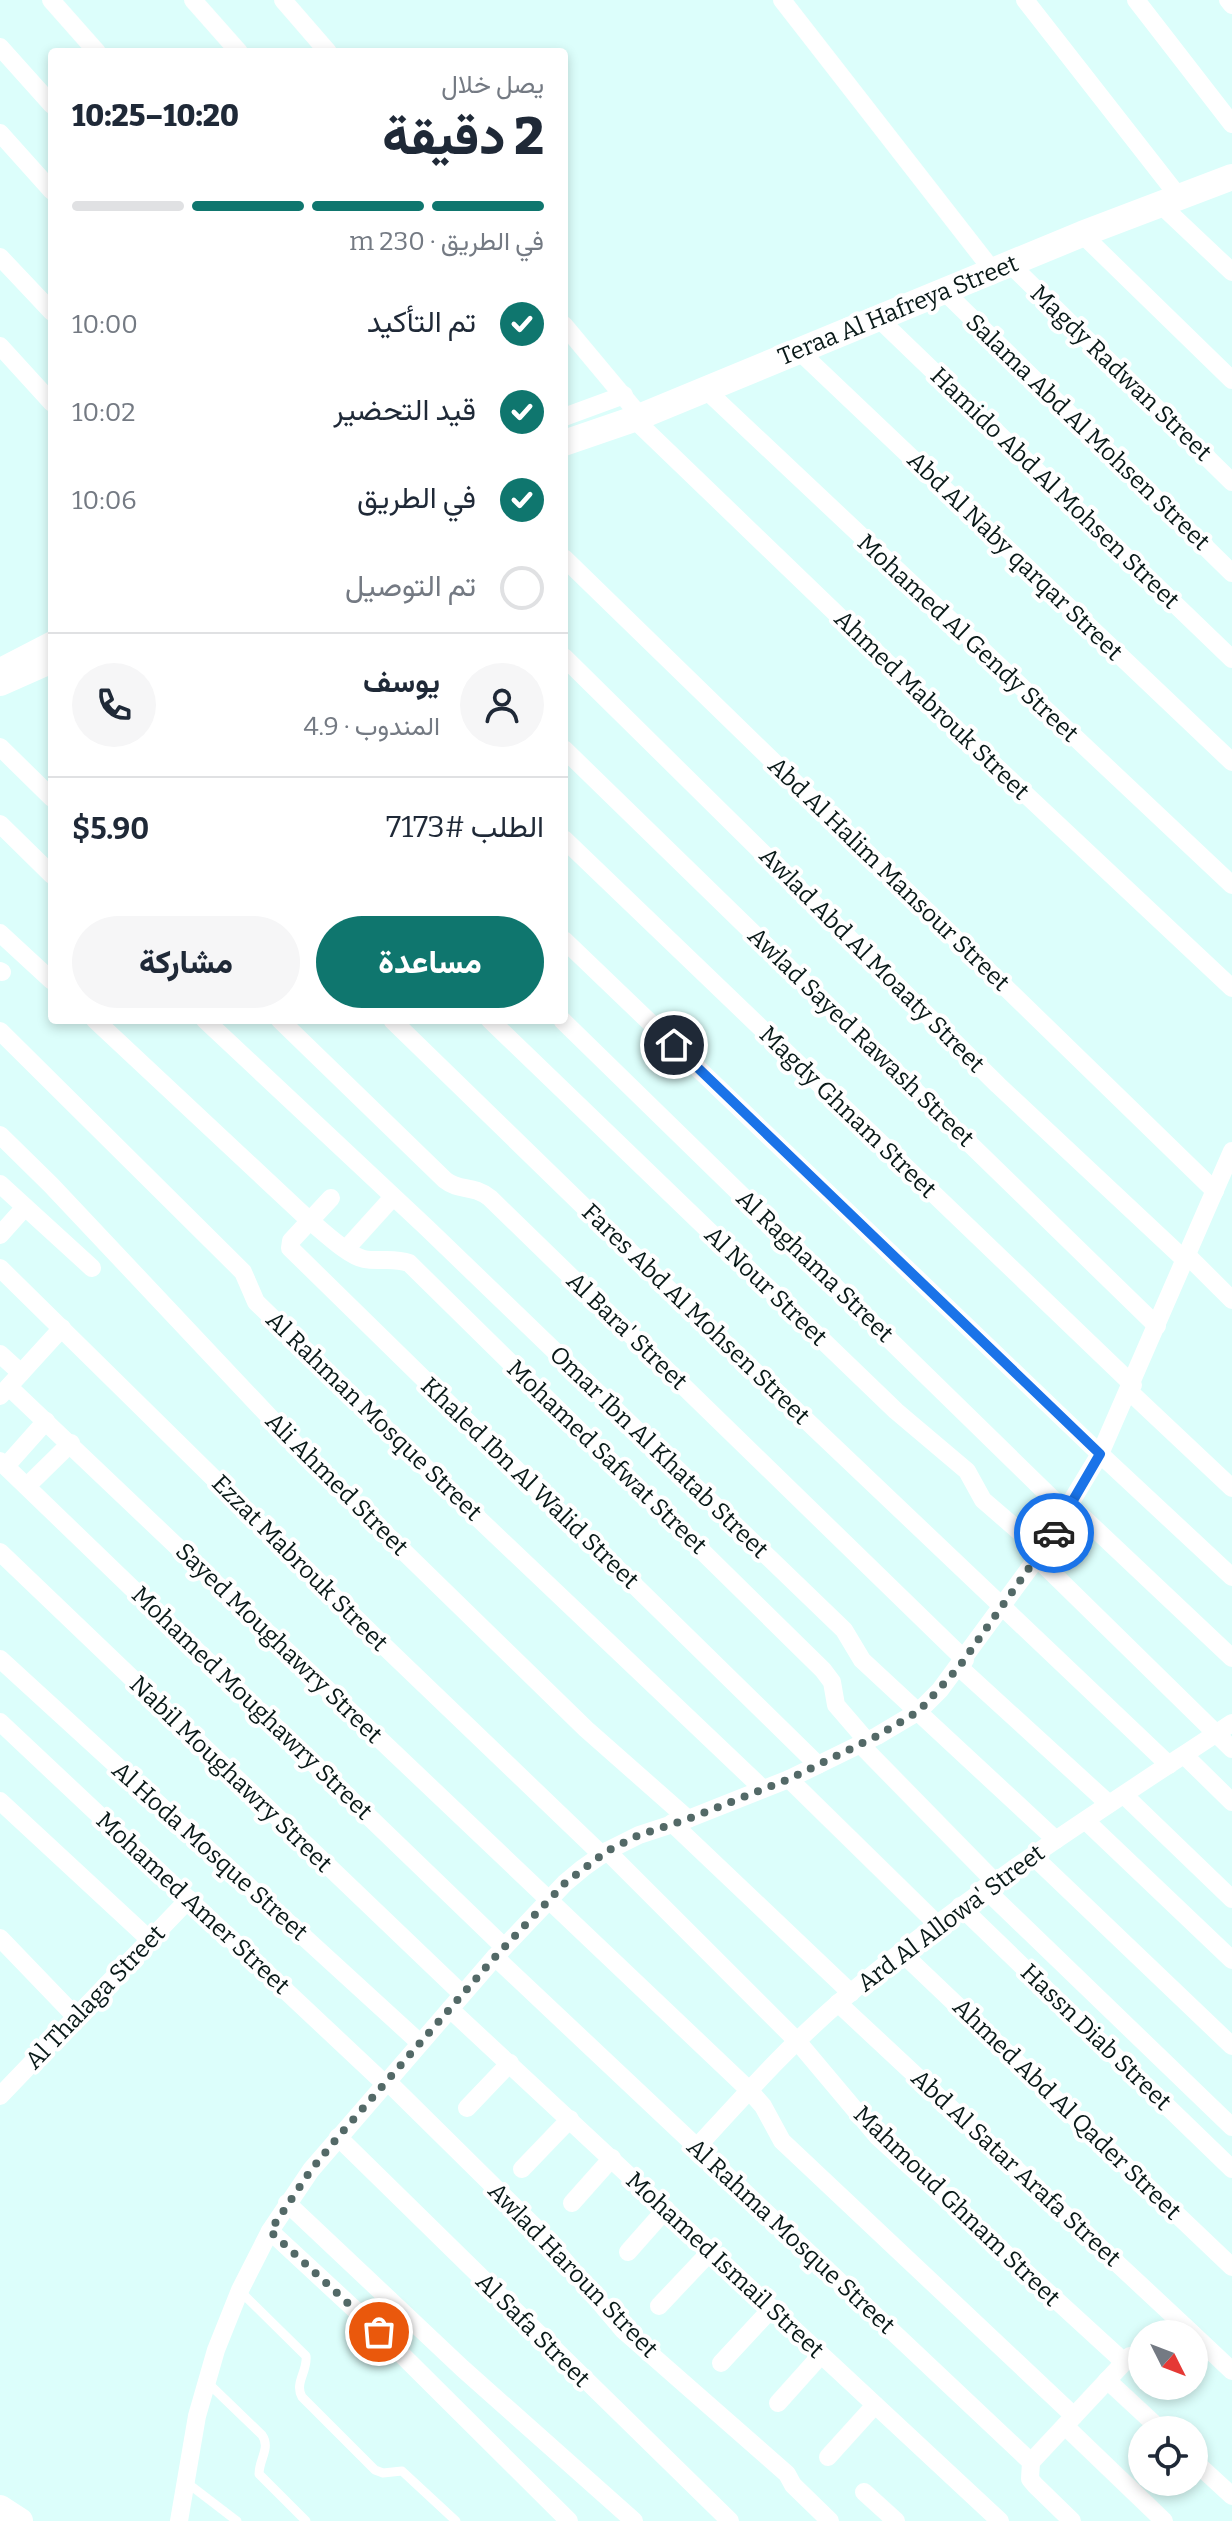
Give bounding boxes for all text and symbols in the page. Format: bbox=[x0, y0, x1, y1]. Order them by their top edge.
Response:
text: يصل خلال bbox=[441, 69, 544, 100]
text: 10:20–10:25 bbox=[72, 98, 239, 134]
text: 2 دقيقة bbox=[382, 105, 544, 168]
text: في الطريق · 230 m bbox=[349, 226, 544, 257]
street label: Teraa Al Hafreya Street bbox=[774, 249, 1022, 371]
street label: Magdy Radwan Street bbox=[1025, 279, 1217, 467]
icon: check bbox=[500, 302, 544, 346]
text: تم التأكيد bbox=[367, 304, 476, 340]
street label: Salama Abd Al Mohsen Street bbox=[960, 308, 1216, 556]
text: 10:00 bbox=[72, 309, 138, 340]
street label: Hamido Abd Al Mohsen Street bbox=[925, 362, 1185, 615]
icon: check bbox=[500, 390, 544, 434]
text: قيد التحضير bbox=[333, 392, 476, 428]
text: 10:02 bbox=[72, 397, 136, 428]
street label: Abd Al Naby qarqar Street bbox=[902, 446, 1128, 666]
icon: check bbox=[500, 478, 544, 522]
text: في الطريق bbox=[357, 480, 476, 516]
text: 10:06 bbox=[72, 485, 137, 516]
street label: Mohamed Al Gendy Street bbox=[852, 528, 1084, 748]
text: تم التوصيل bbox=[345, 568, 476, 604]
street label: Ahmed Mabrouk Street bbox=[829, 605, 1035, 805]
button: phone bbox=[72, 663, 156, 747]
button: person bbox=[460, 663, 544, 747]
text: يوسف bbox=[363, 664, 440, 700]
text: المندوب · 4.9 bbox=[303, 711, 440, 742]
street label: Abd Al Halim Mansour Street bbox=[763, 751, 1016, 997]
text: الطلب #7173 bbox=[386, 809, 544, 845]
text: $5.90 bbox=[72, 811, 149, 847]
street label: Awlad Abd Al Moaaty Street bbox=[754, 842, 990, 1078]
button: مشاركة bbox=[72, 916, 300, 1008]
button: مساعدة bbox=[316, 916, 544, 1008]
street label: Awlad Sayed Rawash Street bbox=[742, 922, 980, 1152]
pin bbox=[640, 1011, 708, 1079]
street label: Magdy Ghnam Street bbox=[754, 1020, 942, 1204]
icon: home bbox=[652, 1023, 696, 1067]
street label: Al Raghama Street bbox=[731, 1184, 899, 1348]
street label: Fares Abd Al Mohsen Street bbox=[576, 1198, 816, 1430]
street label: Al Nour Street bbox=[699, 1221, 833, 1351]
street label: Al Bara' Street bbox=[561, 1267, 693, 1396]
street label: Al Rahman Mosque Street bbox=[260, 1306, 488, 1527]
street label: Omar Ibn Al Khatab Street bbox=[544, 1340, 774, 1564]
street label: Mohamed Safwat Street bbox=[501, 1354, 713, 1560]
street label: Khaled Ibn Al Walid Street bbox=[415, 1372, 645, 1595]
street label: Ali Ahmed Street bbox=[260, 1407, 414, 1561]
street label: Ezzat Mabrouk Street bbox=[206, 1469, 394, 1657]
courier bbox=[1014, 1493, 1094, 1573]
icon: car bbox=[1032, 1511, 1076, 1555]
street label: Sayed Moughawry Street bbox=[170, 1537, 388, 1749]
street label: Mohamed Moughawry Street bbox=[126, 1581, 378, 1826]
street label: Nabil Moughawry Street bbox=[124, 1670, 338, 1878]
street label: Al Hoda Mosque Street bbox=[106, 1756, 314, 1946]
street label: Mohamed Amer Street bbox=[91, 1806, 296, 2000]
street label: Ard Al Allowa' Street bbox=[852, 1838, 1050, 1997]
street label: Al Thalaga Street bbox=[19, 1919, 171, 2075]
street label: Hassn Diab Street bbox=[1015, 1958, 1177, 2116]
street label: Ahmed Abd Al Qader Street bbox=[947, 1993, 1187, 2226]
street label: Abd Al Satar Arafa Street bbox=[906, 2064, 1126, 2272]
street label: Mahmoud Ghnam Street bbox=[848, 2100, 1066, 2312]
street label: Al Rahma Mosque Street bbox=[681, 2133, 901, 2340]
street label: Mohamed Ismail Street bbox=[620, 2166, 830, 2364]
street label: Awlad Haroun Street bbox=[482, 2177, 664, 2363]
street label: Al Safa Street bbox=[470, 2267, 596, 2393]
pin bbox=[345, 2298, 413, 2366]
icon: bag bbox=[357, 2310, 401, 2354]
north arrow bbox=[1128, 2320, 1208, 2400]
map controls bbox=[1128, 2320, 1208, 2496]
button: locate bbox=[1128, 2416, 1208, 2496]

